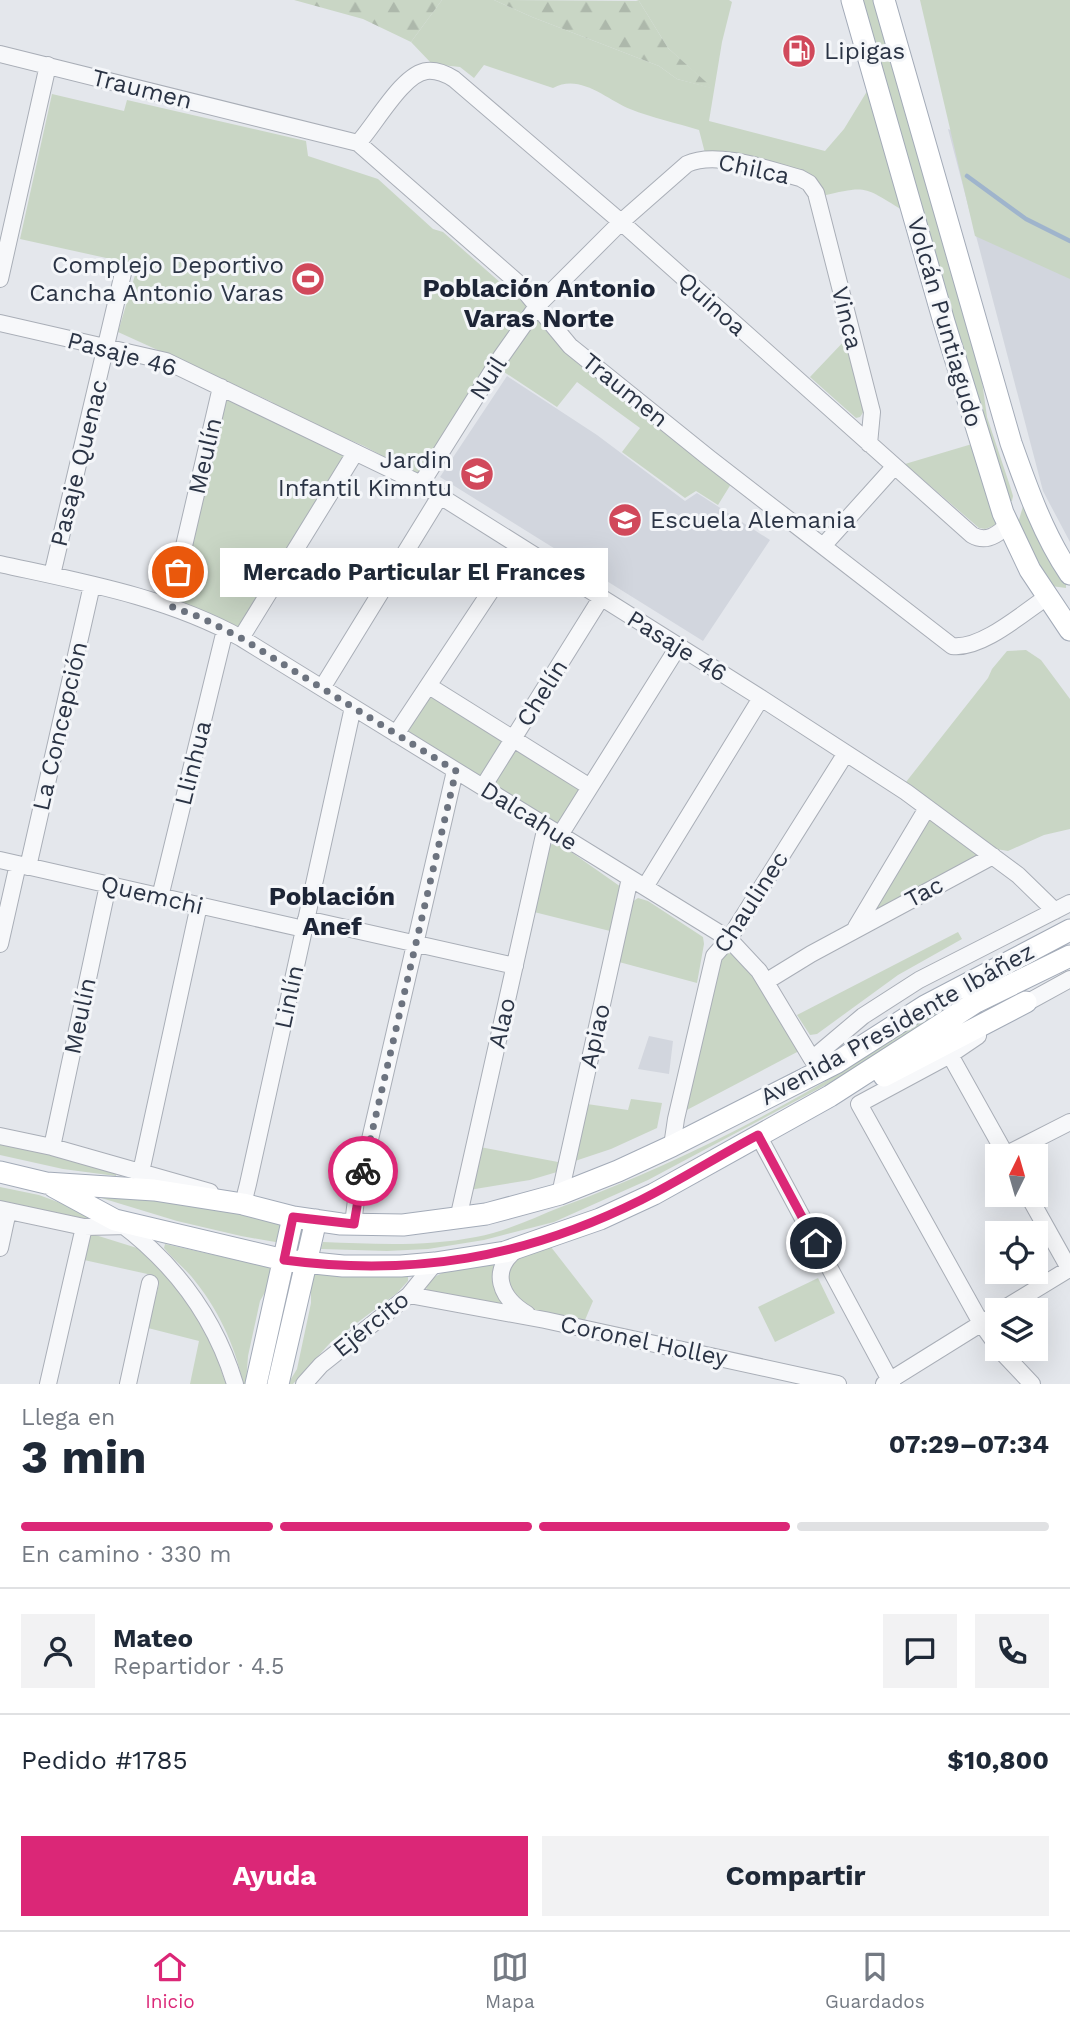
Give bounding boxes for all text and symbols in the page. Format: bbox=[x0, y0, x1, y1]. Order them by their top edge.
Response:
fuel station icon: Lipigas bbox=[780, 32, 818, 70]
place label: Lipigas bbox=[824, 37, 905, 65]
street label: Traumen bbox=[89, 63, 195, 115]
street label: Chilca bbox=[716, 148, 792, 190]
street label: Volcán Puntiagudo bbox=[902, 214, 988, 430]
place label: Complejo Deportivo Cancha Antonio Varas bbox=[29, 251, 284, 307]
sports icon: Complejo Deportivo Cancha Antonio Varas bbox=[289, 260, 327, 298]
street label: Quinoa bbox=[672, 266, 752, 342]
district label: Población Antonio Varas Norte bbox=[422, 273, 656, 333]
street label: Vinca bbox=[826, 284, 868, 352]
street label: Pasaje 46 bbox=[64, 326, 180, 382]
street label: Traumen bbox=[576, 347, 674, 433]
street label: Nuil bbox=[464, 351, 513, 405]
street label: Pasaje Quenac bbox=[45, 376, 113, 550]
street label: Meulín bbox=[183, 415, 227, 497]
place label: Jardin Infantil Kimntu bbox=[278, 446, 452, 502]
school or university icon: Jardin Infantil Kimntu bbox=[458, 455, 496, 493]
school or university icon: Escuela Alemania bbox=[606, 501, 644, 539]
place label: Escuela Alemania bbox=[650, 506, 856, 534]
pin bbox=[148, 542, 208, 602]
callout: Mercado Particular El Frances bbox=[220, 548, 608, 596]
icon: bag bbox=[159, 553, 197, 591]
text: Mercado Particular El Frances bbox=[243, 559, 585, 586]
street label: Pasaje 46 bbox=[622, 604, 732, 688]
street label: La Concepción bbox=[27, 639, 93, 813]
street label: Chelín bbox=[511, 654, 573, 732]
street label: Llinhua bbox=[169, 718, 217, 808]
street label: Dalcahue bbox=[475, 775, 583, 857]
street label: Chaulinec bbox=[708, 846, 794, 958]
street label: Quemchi bbox=[98, 870, 206, 920]
street label: Tac bbox=[900, 870, 948, 914]
district label: Población Anef bbox=[269, 881, 395, 941]
street label: Avenida Presidente Ibáñez bbox=[755, 937, 1039, 1111]
street label: Linlín bbox=[269, 963, 309, 1031]
street label: Meulín bbox=[58, 975, 102, 1057]
street label: Alao bbox=[483, 995, 521, 1051]
street label: Apiao bbox=[574, 1001, 616, 1071]
courier bbox=[328, 1136, 398, 1206]
north arrow bbox=[985, 1144, 1048, 1208]
map controls bbox=[985, 1144, 1048, 1361]
icon: bike bbox=[344, 1152, 382, 1190]
pin bbox=[786, 1213, 846, 1273]
button: locate bbox=[985, 1221, 1048, 1284]
icon: home bbox=[797, 1224, 835, 1262]
street label: Ejército bbox=[328, 1285, 414, 1363]
button: layers bbox=[985, 1298, 1048, 1361]
street label: Coronel Holley bbox=[558, 1310, 731, 1373]
text: Llega en bbox=[21, 1404, 115, 1431]
text: 07:29–07:34 bbox=[889, 1429, 1049, 1459]
text: 3 min bbox=[21, 1430, 147, 1484]
text: En camino · 330 m bbox=[21, 1541, 232, 1568]
button: person bbox=[21, 1614, 95, 1688]
button: chat bbox=[883, 1614, 957, 1688]
button: phone bbox=[975, 1614, 1049, 1688]
text: Mateo bbox=[113, 1623, 193, 1653]
text: Repartidor · 4.5 bbox=[113, 1653, 284, 1680]
text: Pedido #1785 bbox=[21, 1745, 188, 1775]
text: $10,800 bbox=[947, 1745, 1049, 1775]
button: Ayuda bbox=[21, 1836, 528, 1916]
button: Compartir bbox=[542, 1836, 1049, 1916]
tab: Inicio bbox=[145, 1948, 195, 2013]
tab: Mapa bbox=[485, 1948, 535, 2013]
tab: Guardados bbox=[825, 1948, 925, 2013]

